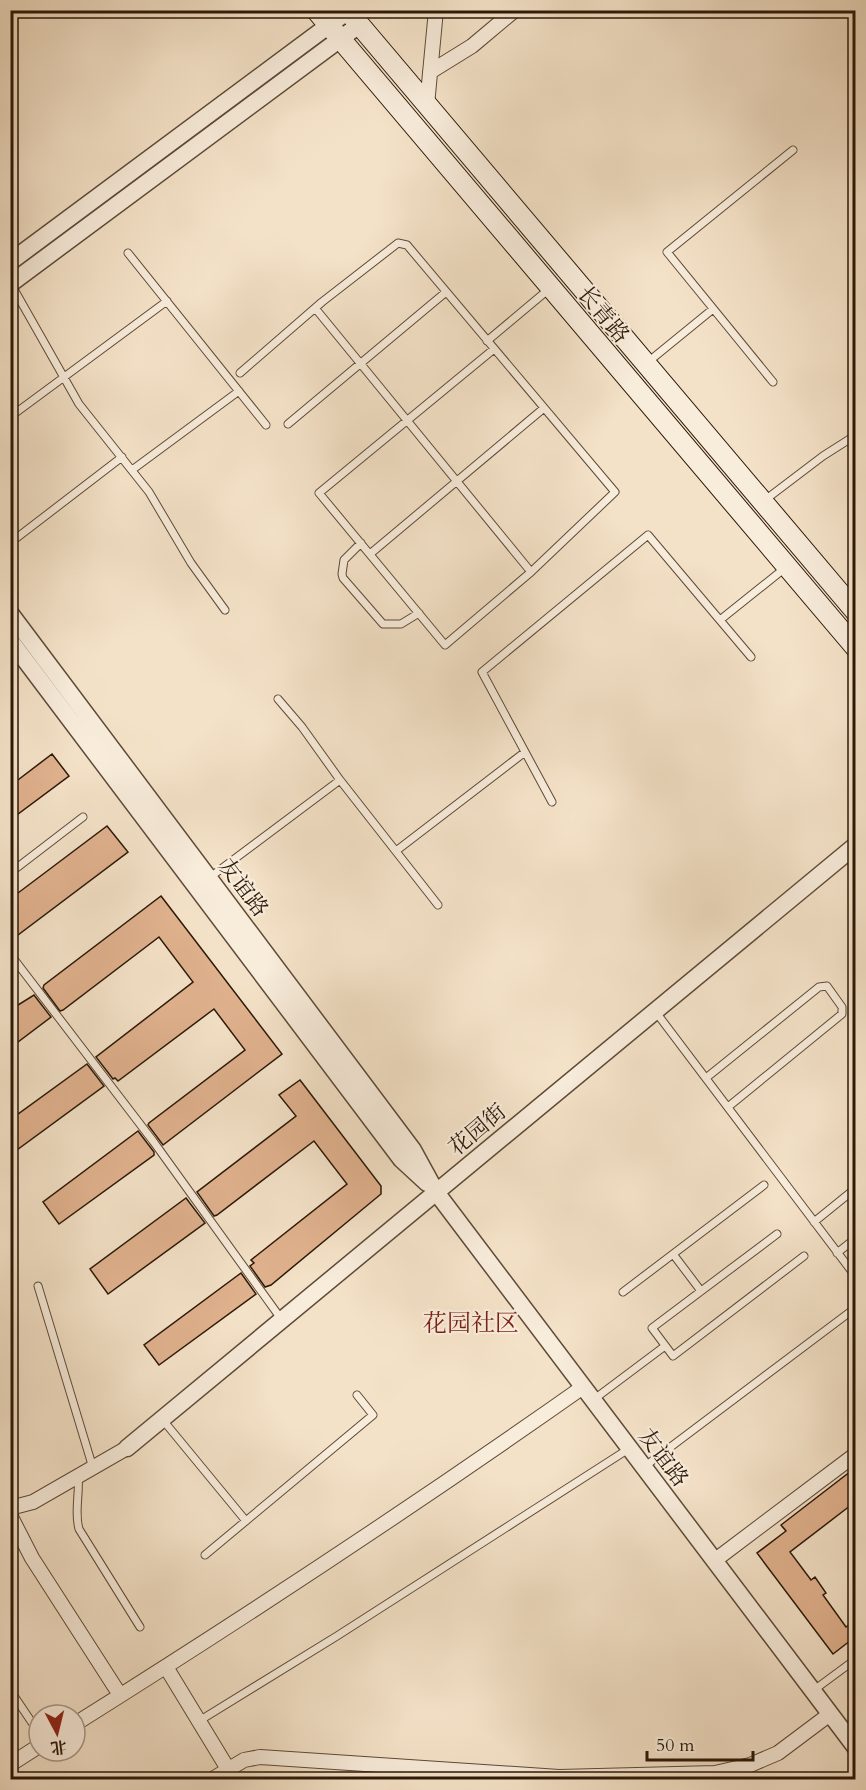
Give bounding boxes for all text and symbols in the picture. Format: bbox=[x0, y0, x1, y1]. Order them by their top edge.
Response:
street label: 长青路 bbox=[571, 280, 636, 350]
street label: 友谊路 bbox=[211, 852, 275, 923]
street label: 花园街 bbox=[443, 1097, 513, 1162]
district label: 花园社区 bbox=[423, 1307, 519, 1340]
street label: 友谊路 bbox=[631, 1422, 695, 1493]
north arrow bbox=[27, 1703, 87, 1763]
scale bar bbox=[647, 1724, 754, 1762]
text: 50 m bbox=[656, 1733, 695, 1758]
text: 北 bbox=[49, 1735, 68, 1759]

